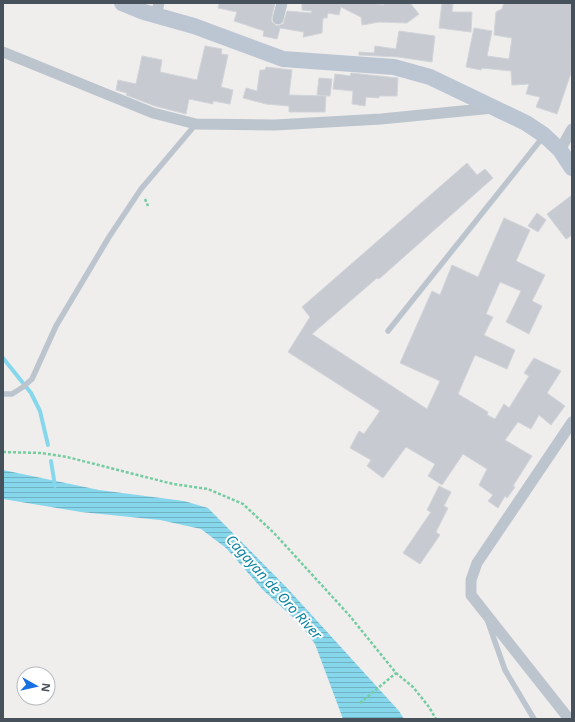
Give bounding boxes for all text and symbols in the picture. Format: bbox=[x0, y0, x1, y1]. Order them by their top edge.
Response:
water label: Cagayan de Oro River bbox=[222, 530, 327, 643]
north arrow bbox=[16, 666, 56, 706]
text: N bbox=[38, 682, 54, 693]

